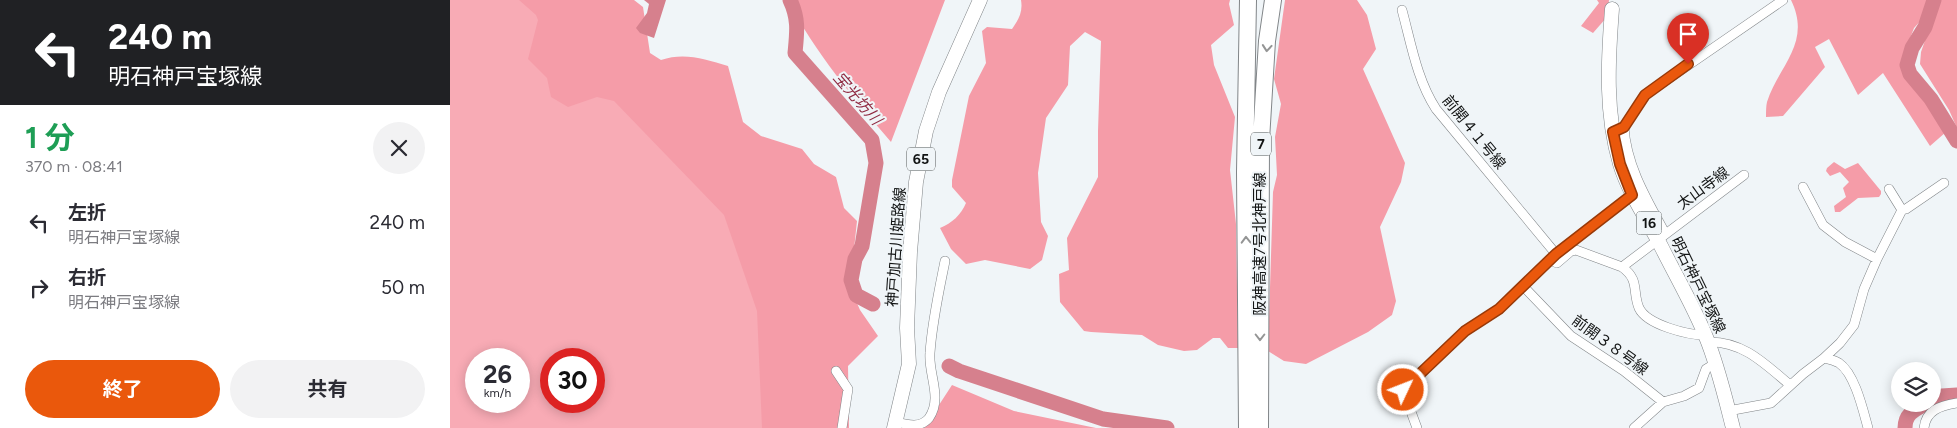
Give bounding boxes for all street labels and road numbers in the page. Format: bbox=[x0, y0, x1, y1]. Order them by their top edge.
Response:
street label: 前開４１号線 bbox=[1439, 91, 1509, 173]
road number: 7 bbox=[1251, 132, 1271, 156]
road number: 65 bbox=[907, 148, 935, 170]
street label: 太山寺線 bbox=[1673, 163, 1733, 213]
street label: 阪神高速7号北神戸線 bbox=[1251, 172, 1269, 316]
street label: 神戸加古川姫路線 bbox=[883, 187, 909, 307]
road number: 16 bbox=[1636, 212, 1662, 234]
street label: 明石神戸宝塚線 bbox=[1667, 234, 1729, 336]
street label: 前開３８号線 bbox=[1568, 311, 1652, 379]

